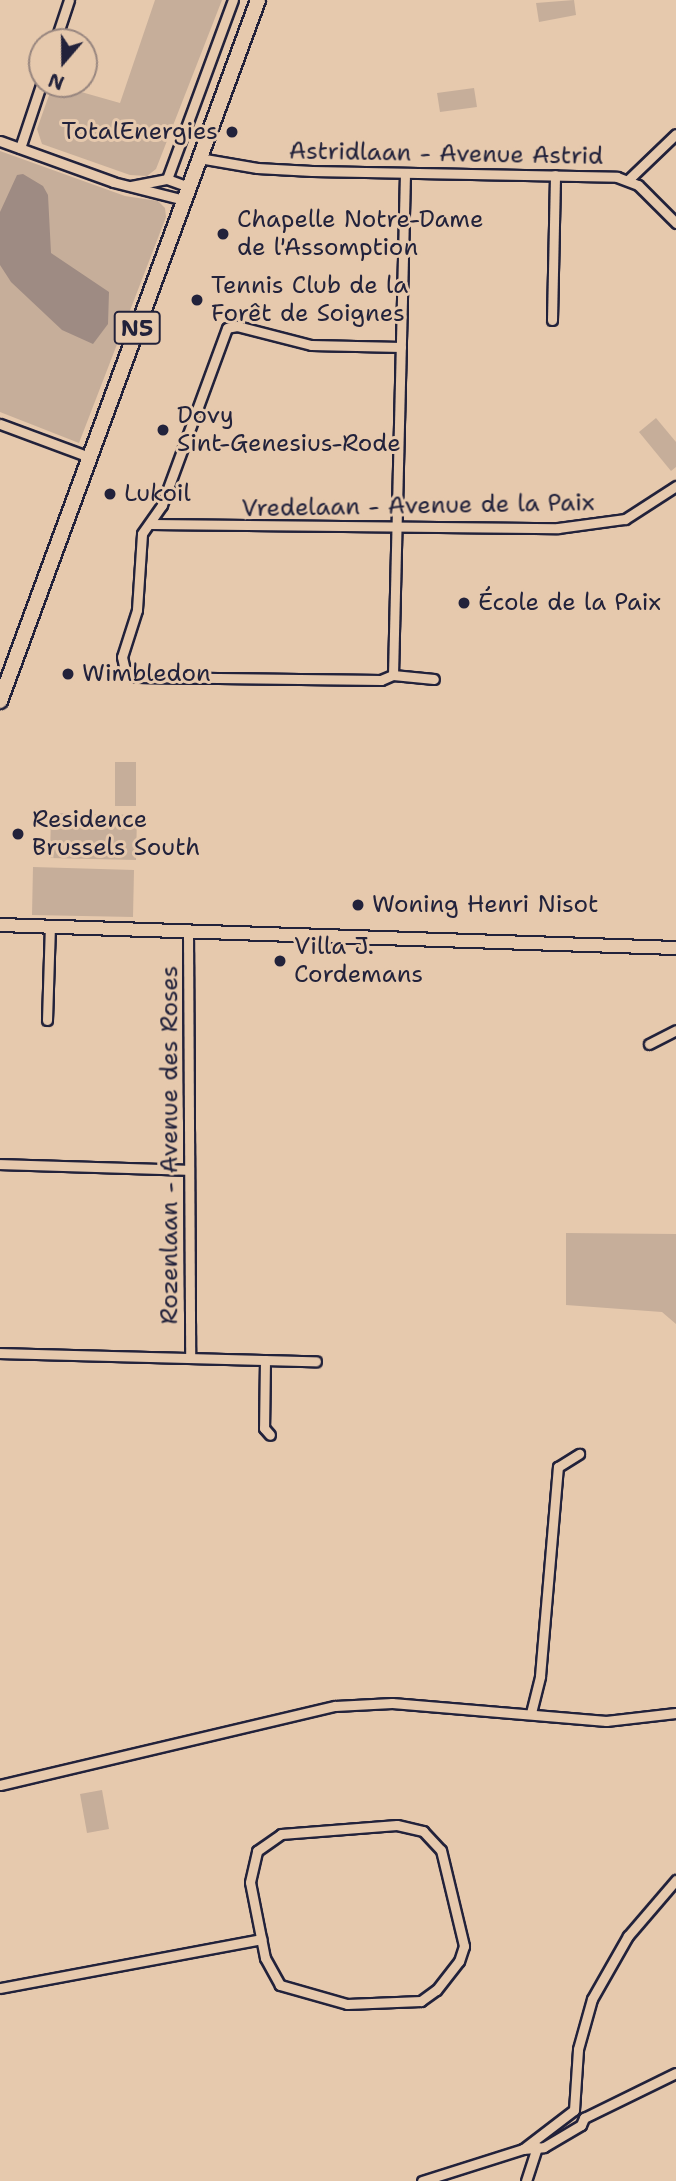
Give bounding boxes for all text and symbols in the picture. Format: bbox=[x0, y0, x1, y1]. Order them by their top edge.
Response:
north arrow bbox=[28, 28, 98, 98]
text: N bbox=[45, 67, 68, 96]
place label: TotalEnergies bbox=[62, 118, 218, 146]
marker: TotalEnergies bbox=[224, 124, 240, 140]
street label: Astridlaan - Avenue Astrid bbox=[289, 137, 603, 171]
place label: Chapelle Notre-Dame de l'Assomption bbox=[237, 206, 483, 262]
marker: Chapelle Notre-Dame de l'Assomption bbox=[215, 226, 231, 242]
place label: Tennis Club de la Forêt de Soignes bbox=[211, 272, 408, 328]
marker: Tennis Club de la Forêt de Soignes bbox=[189, 292, 205, 308]
road number: N5 bbox=[113, 308, 162, 348]
place label: Dovy Sint-Genesius-Rode bbox=[177, 402, 401, 458]
marker: Dovy Sint-Genesius-Rode bbox=[155, 422, 171, 438]
place label: Lukoil bbox=[124, 480, 191, 508]
marker: Lukoil bbox=[102, 486, 118, 502]
street label: Vredelaan - Avenue de la Paix bbox=[241, 489, 595, 523]
place label: École de la Paix bbox=[478, 589, 661, 617]
marker: École de la Paix bbox=[456, 595, 472, 611]
place label: Wimbledon bbox=[82, 660, 211, 688]
marker: Wimbledon bbox=[60, 666, 76, 682]
place label: Residence Brussels South bbox=[32, 806, 200, 862]
marker: Residence Brussels South bbox=[10, 826, 26, 842]
place label: Woning Henri Nisot bbox=[372, 891, 598, 919]
marker: Woning Henri Nisot bbox=[350, 897, 366, 913]
place label: Villa J. Cordemans bbox=[294, 933, 423, 989]
marker: Villa J. Cordemans bbox=[272, 953, 288, 969]
street label: Rozenlaan - Avenue des Roses bbox=[156, 966, 184, 1324]

